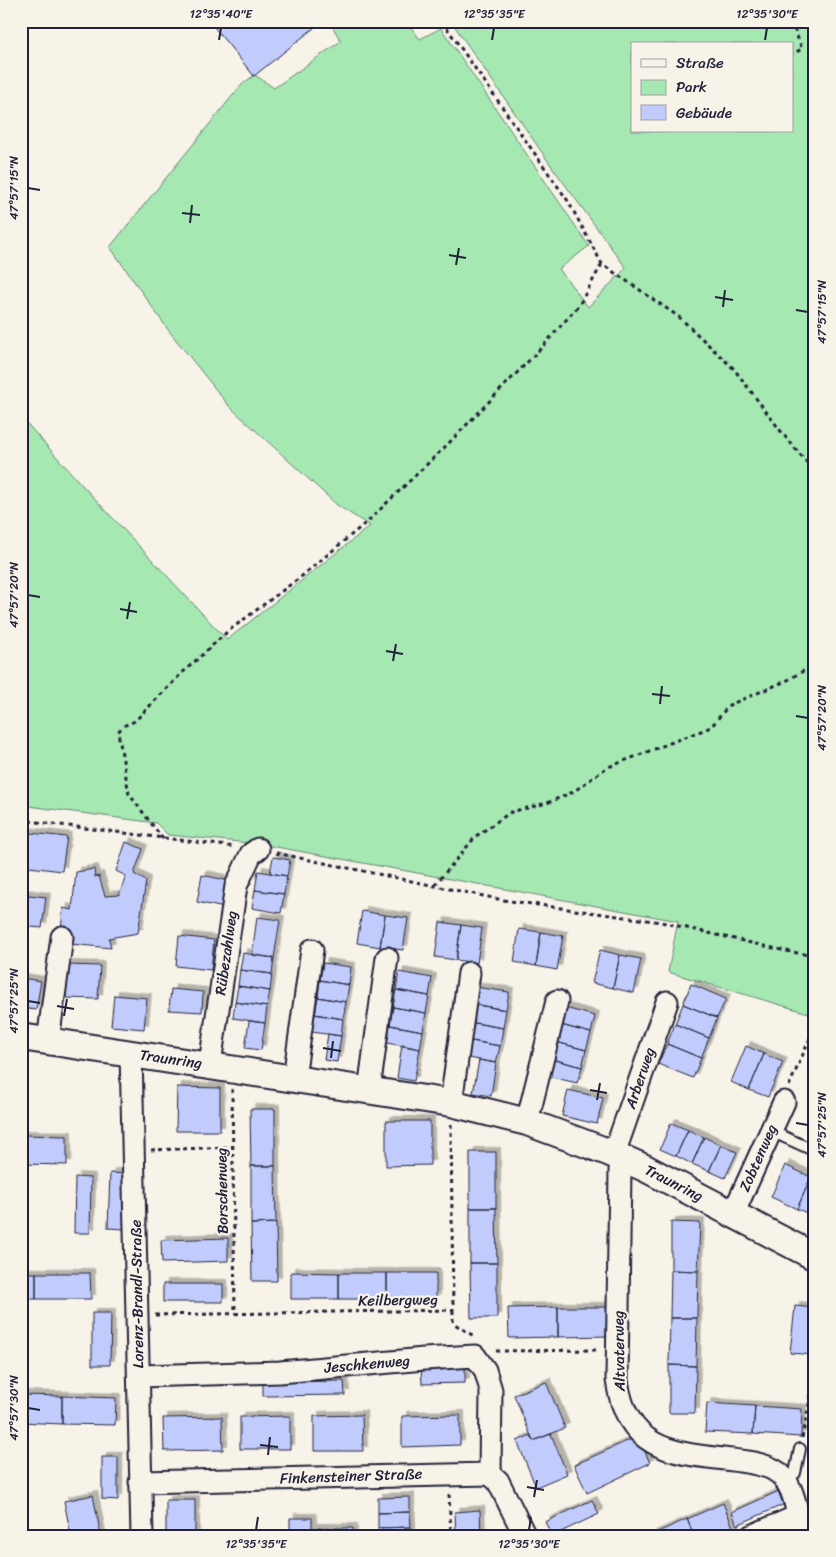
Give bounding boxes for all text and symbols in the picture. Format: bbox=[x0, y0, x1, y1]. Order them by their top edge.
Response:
text: 12°35'40"E bbox=[190, 3, 253, 25]
text: 12°35'35"E bbox=[463, 3, 526, 25]
text: 12°35'30"E bbox=[736, 3, 799, 25]
legend bbox=[631, 42, 794, 132]
text: Straße bbox=[676, 50, 724, 76]
text: Park bbox=[676, 74, 707, 100]
text: Gebäude bbox=[676, 100, 732, 126]
text: 47°57'15"N bbox=[3, 155, 25, 220]
text: 47°57'15"N bbox=[811, 279, 833, 344]
text: 47°57'20"N bbox=[3, 561, 25, 628]
text: 47°57'20"N bbox=[811, 684, 833, 751]
street label: Rübezahlweg bbox=[207, 909, 245, 997]
text: 47°57'25"N bbox=[3, 967, 25, 1034]
street label: Traunring bbox=[138, 1042, 204, 1076]
street label: Arberweg bbox=[617, 1043, 663, 1113]
text: 47°57'25"N bbox=[811, 1091, 833, 1158]
street label: Zobtenweg bbox=[732, 1120, 785, 1196]
street label: Borschenweg bbox=[208, 1147, 236, 1234]
street label: Traunring bbox=[640, 1157, 708, 1209]
street label: Lorenz-Brandl-Straße bbox=[123, 1219, 151, 1369]
street label: Keilbergweg bbox=[358, 1286, 438, 1314]
street label: Altvaterweg bbox=[605, 1310, 633, 1393]
street label: Jeschkenweg bbox=[322, 1347, 411, 1381]
text: 47°57'30"N bbox=[3, 1375, 25, 1441]
street label: Finkensteiner Straße bbox=[279, 1461, 423, 1491]
text: 12°35'35"E bbox=[225, 1533, 288, 1555]
text: 12°35'30"E bbox=[498, 1533, 561, 1555]

